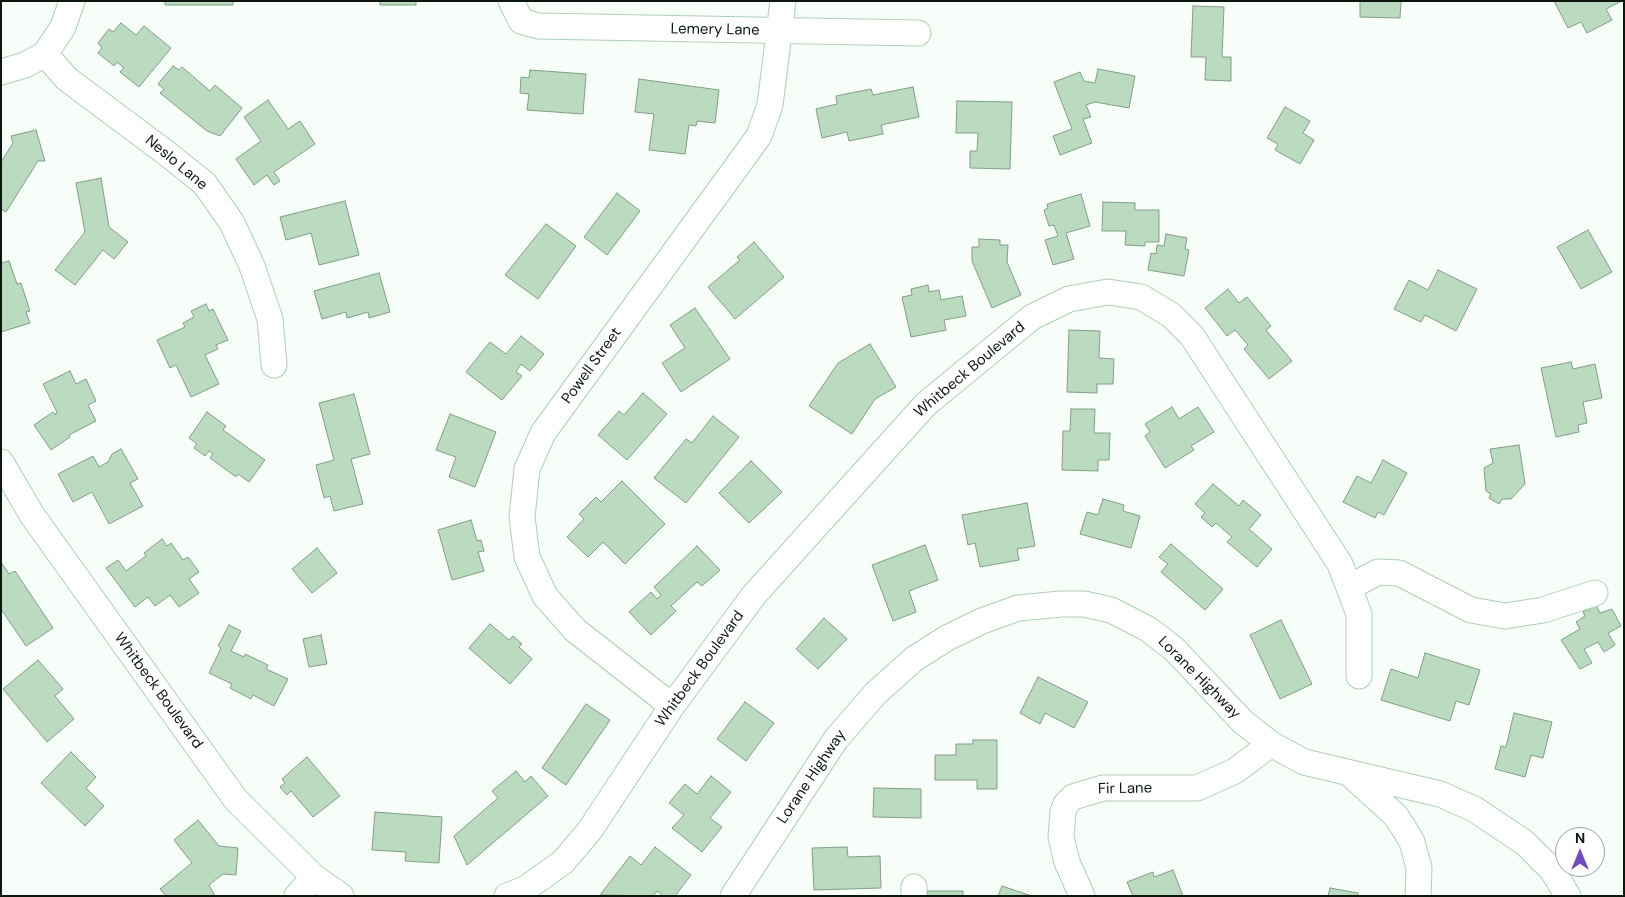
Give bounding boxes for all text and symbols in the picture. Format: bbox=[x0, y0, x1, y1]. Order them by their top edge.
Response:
street label: Lemery Lane bbox=[670, 20, 760, 40]
street label: Neslo Lane bbox=[141, 132, 211, 194]
street label: Whitbeck Boulevard bbox=[911, 318, 1029, 422]
street label: Powell Street bbox=[558, 324, 626, 408]
street label: Whitbeck Boulevard bbox=[652, 607, 748, 731]
street label: Whitbeck Boulevard bbox=[110, 629, 206, 753]
street label: Lorane Highway bbox=[1154, 633, 1244, 723]
street label: Lorane Highway bbox=[774, 727, 850, 827]
street label: Fir Lane bbox=[1098, 780, 1152, 798]
north arrow bbox=[1555, 827, 1605, 877]
text: N bbox=[1575, 829, 1585, 847]

